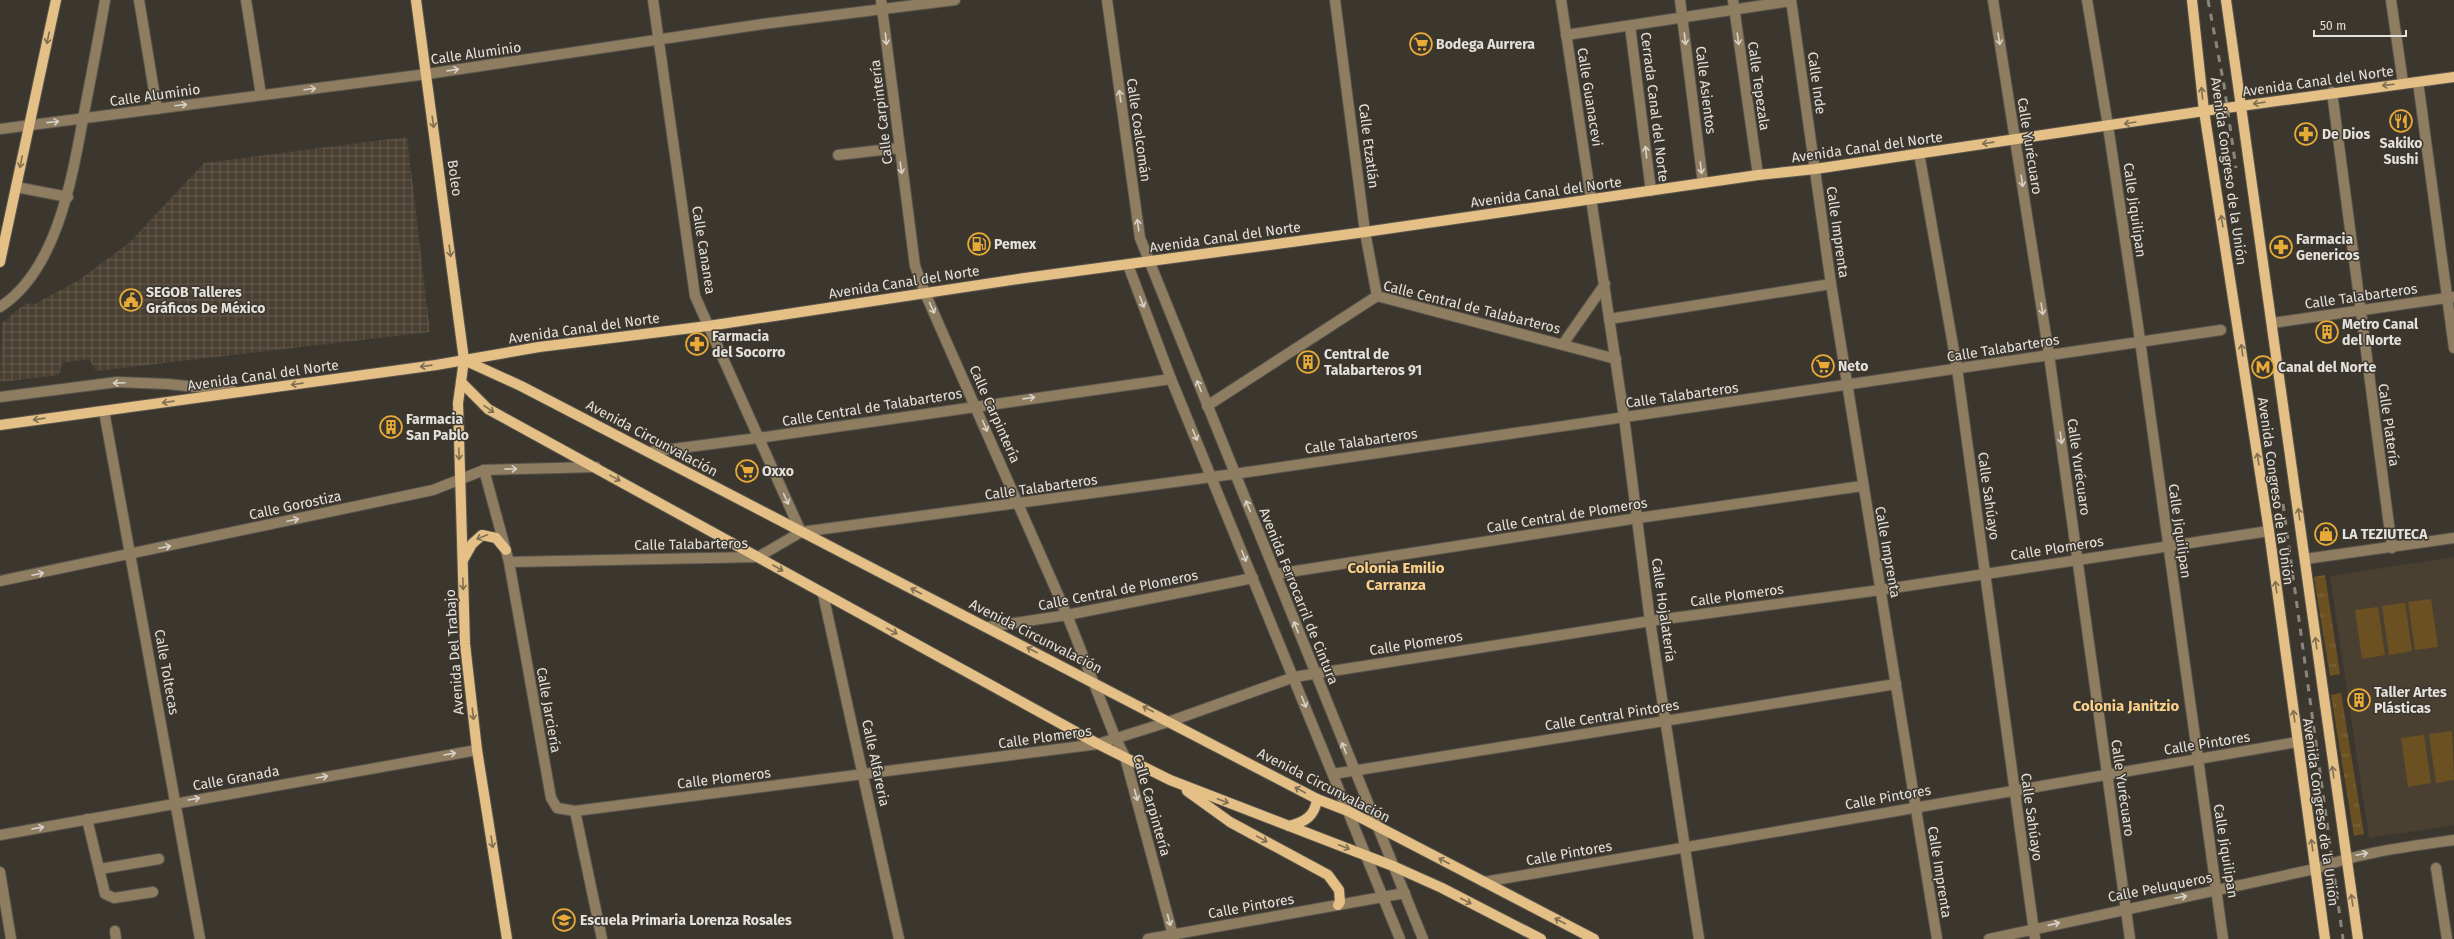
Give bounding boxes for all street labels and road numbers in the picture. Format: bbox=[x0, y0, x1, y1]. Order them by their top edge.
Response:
street label: Cerrada Canal del Norte bbox=[1637, 31, 1672, 183]
street label: Calle Aluminio bbox=[430, 39, 522, 68]
street label: Calle Tepezala bbox=[1744, 41, 1773, 132]
street label: Calle Asientos bbox=[1692, 45, 1719, 135]
street label: Calle Guanacevi bbox=[1573, 46, 1606, 148]
street label: Calle Inde bbox=[1804, 51, 1829, 115]
street label: Calle Carpintería bbox=[867, 59, 896, 165]
street label: Avenida Canal del Norte bbox=[2241, 62, 2395, 101]
street label: Avenida Congreso de la Unión bbox=[2207, 76, 2250, 266]
street label: Calle Coalcomán bbox=[1123, 77, 1154, 183]
street label: Calle Aluminio bbox=[109, 81, 201, 110]
street label: Calle Yurécuaro bbox=[2013, 96, 2046, 196]
street label: Calle Etzatlán bbox=[1355, 103, 1382, 189]
street label: Avenida Canal del Norte bbox=[1790, 128, 1944, 167]
street label: Boleo bbox=[444, 159, 465, 197]
street label: Calle Jiquilipan bbox=[2119, 162, 2150, 258]
street label: Avenida Canal del Norte bbox=[1469, 173, 1623, 212]
street label: Calle Imprenta bbox=[1823, 185, 1852, 279]
street label: Calle Cananea bbox=[688, 205, 719, 295]
street label: Avenida Canal del Norte bbox=[1148, 218, 1302, 257]
street label: Avenida Canal del Norte bbox=[827, 262, 981, 303]
street label: Calle Central de Talabarteros bbox=[1382, 277, 1563, 338]
street label: Calle Talabarteros bbox=[2304, 280, 2419, 313]
street label: Avenida Canal del Norte bbox=[507, 309, 661, 348]
street label: Calle Talabarteros bbox=[1946, 331, 2061, 366]
street label: Avenida Canal del Norte bbox=[186, 356, 340, 395]
street label: Calle Carpintería bbox=[965, 363, 1024, 466]
street label: Calle Talabarteros bbox=[1625, 379, 1740, 412]
street label: Calle Platería bbox=[2374, 382, 2403, 468]
street label: Calle Central de Talabarteros bbox=[781, 385, 964, 430]
street label: Avenida Circunvalación bbox=[583, 396, 721, 480]
street label: Avenida Congreso de la Unión bbox=[2254, 396, 2297, 586]
street label: Calle Yurécuaro bbox=[2063, 417, 2094, 517]
street label: Calle Talabarteros bbox=[1304, 425, 1419, 458]
street label: Calle Sahúayo bbox=[1974, 451, 2003, 541]
street label: Calle Talabarteros bbox=[984, 471, 1099, 504]
street label: Calle Jiquilipan bbox=[2164, 483, 2195, 579]
street label: Calle Gorostiza bbox=[247, 487, 343, 524]
street label: Calle Central de Plomeros bbox=[1485, 494, 1649, 537]
street label: Avenida Ferrocarril de Cintura bbox=[1255, 505, 1342, 687]
street label: Calle Imprenta bbox=[1871, 505, 1904, 599]
street label: Calle Plomeros bbox=[2009, 533, 2105, 564]
street label: Calle Talabarteros bbox=[634, 535, 748, 554]
street label: Calle Hojalatería bbox=[1648, 557, 1679, 663]
street label: Calle Central de Plomeros bbox=[1037, 567, 1200, 614]
street label: Calle Plomeros bbox=[1689, 580, 1785, 610]
street label: Avenida Del Trabajo bbox=[442, 589, 467, 715]
street label: Avenida Circunvalación bbox=[967, 596, 1105, 677]
street label: Calle Toltecas bbox=[151, 628, 182, 717]
street label: Calle Plomeros bbox=[1368, 628, 1464, 659]
street label: Calle Jarciería bbox=[533, 666, 564, 754]
street label: Calle Central Pintores bbox=[1544, 696, 1681, 735]
street label: Avenida Congreso de la Unión bbox=[2299, 717, 2342, 907]
street label: Calle Alfareria bbox=[858, 718, 893, 808]
street label: Calle Plomeros bbox=[997, 722, 1093, 752]
street label: Calle Pintores bbox=[2163, 728, 2252, 759]
street label: Calle Yurécuaro bbox=[2107, 738, 2138, 838]
street label: Avenida Circunvalación bbox=[1255, 745, 1393, 826]
street label: Calle Carpintería bbox=[1129, 752, 1174, 858]
street label: Calle Granada bbox=[191, 762, 281, 794]
street label: Calle Plomeros bbox=[676, 764, 772, 793]
street label: Calle Sahúayo bbox=[2017, 772, 2046, 862]
street label: Calle Pintores bbox=[1844, 781, 1933, 813]
street label: Calle Jiquilipan bbox=[2210, 803, 2241, 900]
street label: Calle Imprenta bbox=[1924, 825, 1955, 919]
street label: Calle Pintores bbox=[1525, 837, 1614, 869]
street label: Calle Peluqueros bbox=[2106, 869, 2214, 906]
street label: Calle Pintores bbox=[1207, 890, 1296, 922]

